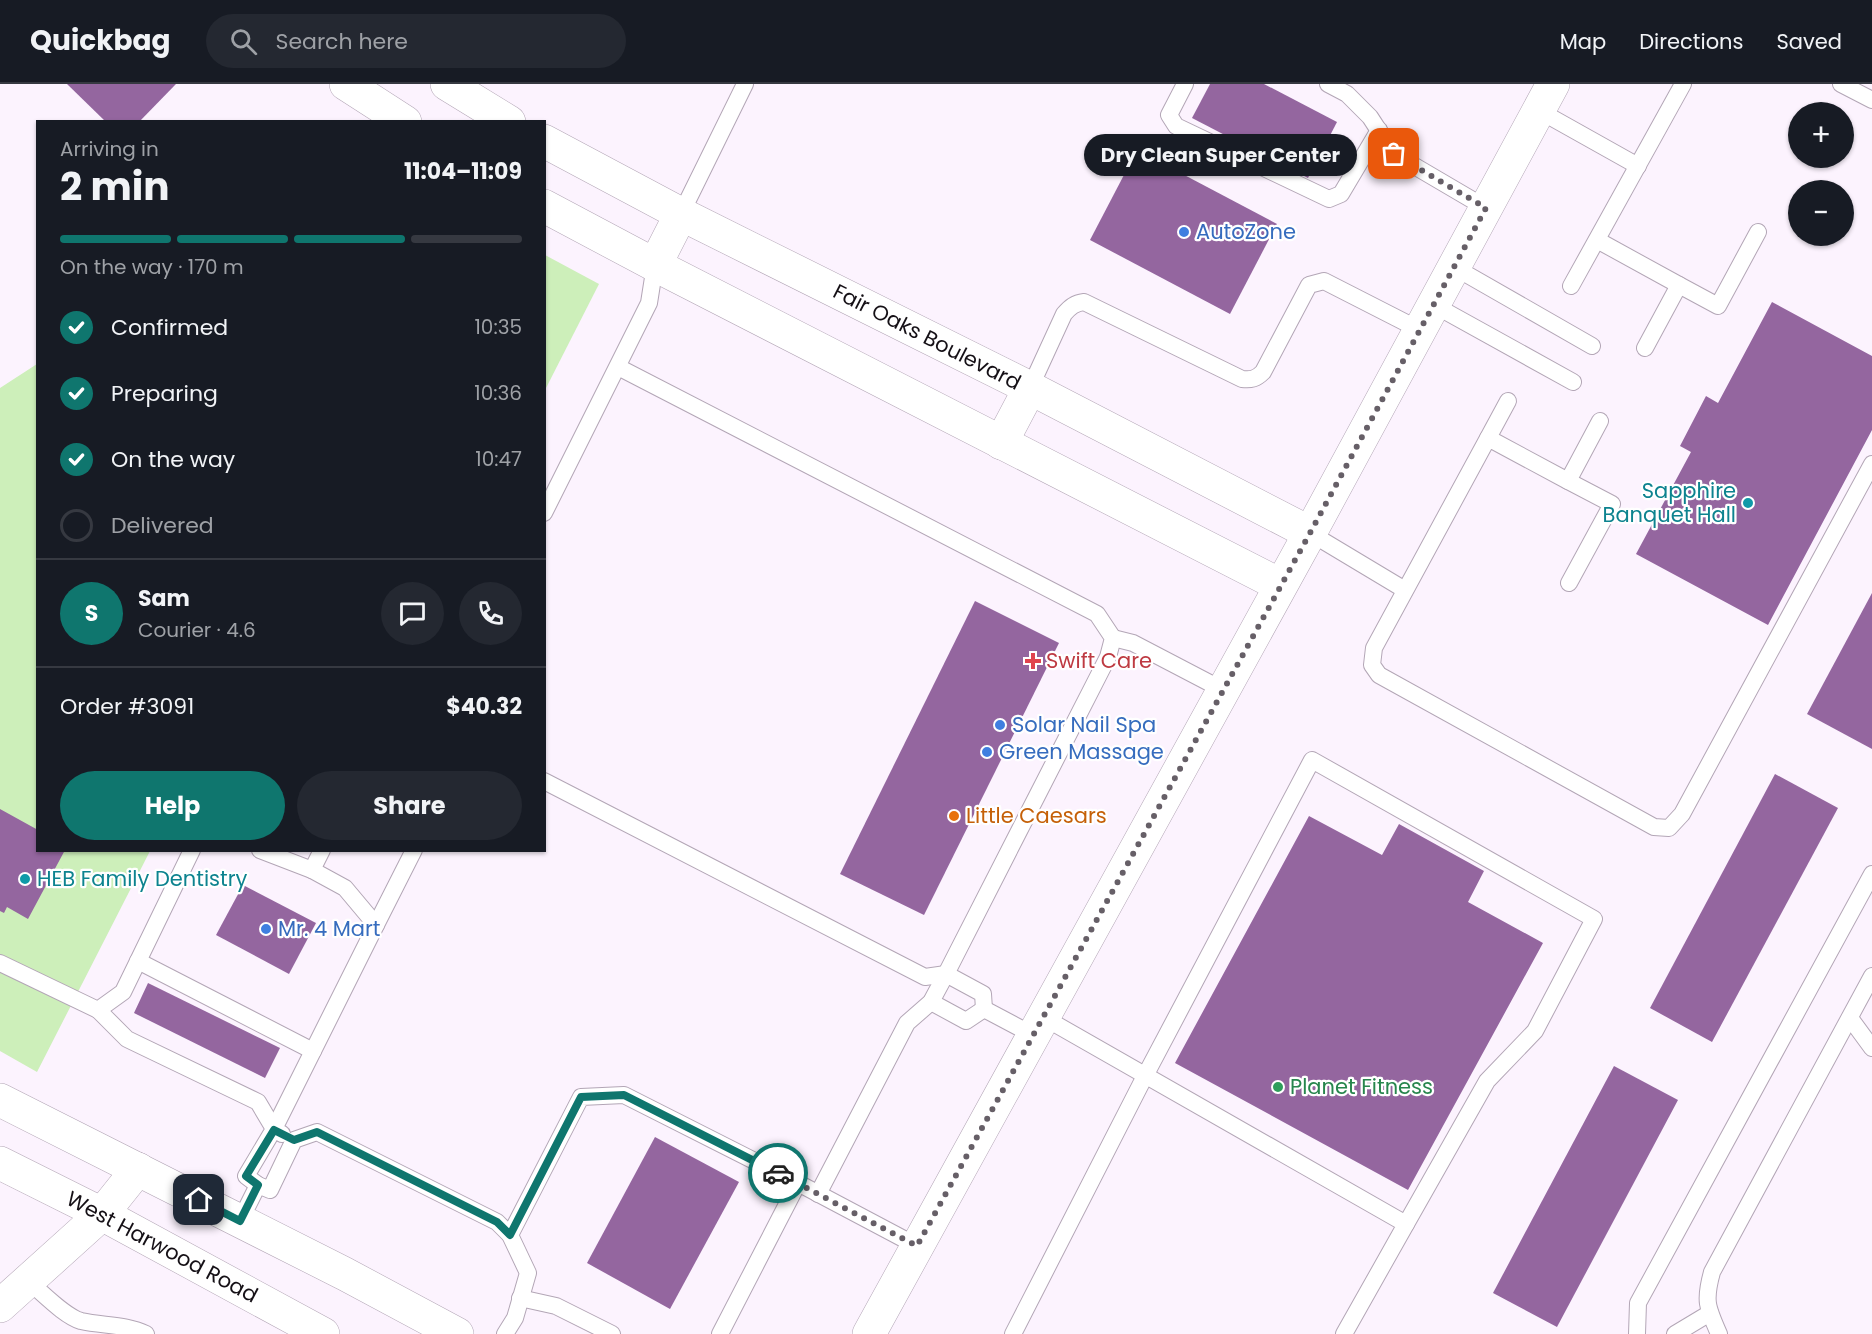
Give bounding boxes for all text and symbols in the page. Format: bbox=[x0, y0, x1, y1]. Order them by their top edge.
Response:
search box bbox=[206, 14, 626, 68]
text: Quickbag bbox=[30, 21, 170, 60]
icon: search bbox=[227, 25, 260, 58]
text: Search here bbox=[275, 26, 408, 57]
text: Map bbox=[1560, 27, 1606, 56]
text: Directions bbox=[1639, 27, 1743, 56]
text: Saved bbox=[1776, 27, 1842, 56]
map controls bbox=[1788, 102, 1854, 246]
button: + bbox=[1788, 102, 1854, 168]
pin bbox=[1368, 128, 1419, 179]
callout: Dry Clean Super Center bbox=[1085, 133, 1358, 175]
text: Arriving in bbox=[60, 135, 159, 163]
icon: bag bbox=[1377, 137, 1410, 170]
text: Dry Clean Super Center bbox=[1101, 141, 1340, 169]
text: 11:04–11:09 bbox=[404, 156, 522, 187]
text: 2 min bbox=[60, 159, 170, 214]
button: − bbox=[1788, 180, 1854, 246]
place label: AutoZone bbox=[1196, 217, 1296, 246]
marker: AutoZone bbox=[1177, 225, 1191, 239]
text: On the way · 170 m bbox=[60, 253, 244, 281]
street label: Fair Oaks Boulevard bbox=[828, 277, 1026, 397]
icon: check bbox=[60, 311, 93, 344]
text: Confirmed bbox=[111, 312, 228, 343]
text: 10:35 bbox=[474, 313, 522, 341]
icon: check bbox=[60, 377, 93, 410]
text: Preparing bbox=[111, 378, 218, 409]
text: 10:36 bbox=[474, 379, 522, 407]
icon: check bbox=[60, 443, 93, 476]
text: On the way bbox=[111, 444, 235, 475]
text: 10:47 bbox=[475, 445, 522, 473]
place label: Sapphire Banquet Hall bbox=[1603, 476, 1736, 529]
marker: Sapphire Banquet Hall bbox=[1741, 496, 1755, 510]
text: Delivered bbox=[111, 510, 214, 541]
button: chat bbox=[381, 582, 444, 645]
button: phone bbox=[459, 582, 522, 645]
text: Sam bbox=[138, 583, 190, 614]
text: S bbox=[85, 598, 98, 629]
text: Courier · 4.6 bbox=[138, 616, 256, 644]
place label: Swift Care bbox=[1046, 646, 1152, 675]
marker: Swift Care bbox=[1024, 652, 1042, 670]
text: Order #3091 bbox=[60, 691, 194, 722]
text: $40.32 bbox=[446, 691, 522, 722]
place label: Solar Nail Spa bbox=[1012, 710, 1156, 739]
marker: Solar Nail Spa bbox=[993, 718, 1007, 732]
place label: Green Massage bbox=[999, 737, 1164, 766]
marker: Green Massage bbox=[980, 745, 994, 759]
button: Help bbox=[60, 771, 285, 840]
button: Share bbox=[297, 771, 522, 840]
place label: Little Caesars bbox=[966, 801, 1107, 830]
marker: Little Caesars bbox=[947, 809, 961, 823]
place label: HEB Family Dentistry bbox=[37, 864, 248, 893]
marker: HEB Family Dentistry bbox=[18, 872, 32, 886]
place label: Mr. 4 Mart bbox=[278, 914, 381, 943]
marker: Mr. 4 Mart bbox=[259, 922, 273, 936]
place label: Planet Fitness bbox=[1290, 1072, 1433, 1101]
marker: Planet Fitness bbox=[1271, 1080, 1285, 1094]
courier bbox=[748, 1143, 808, 1203]
icon: car bbox=[762, 1157, 795, 1190]
pin bbox=[173, 1174, 224, 1225]
icon: home bbox=[182, 1183, 215, 1216]
street label: West Harwood Road bbox=[61, 1184, 263, 1309]

